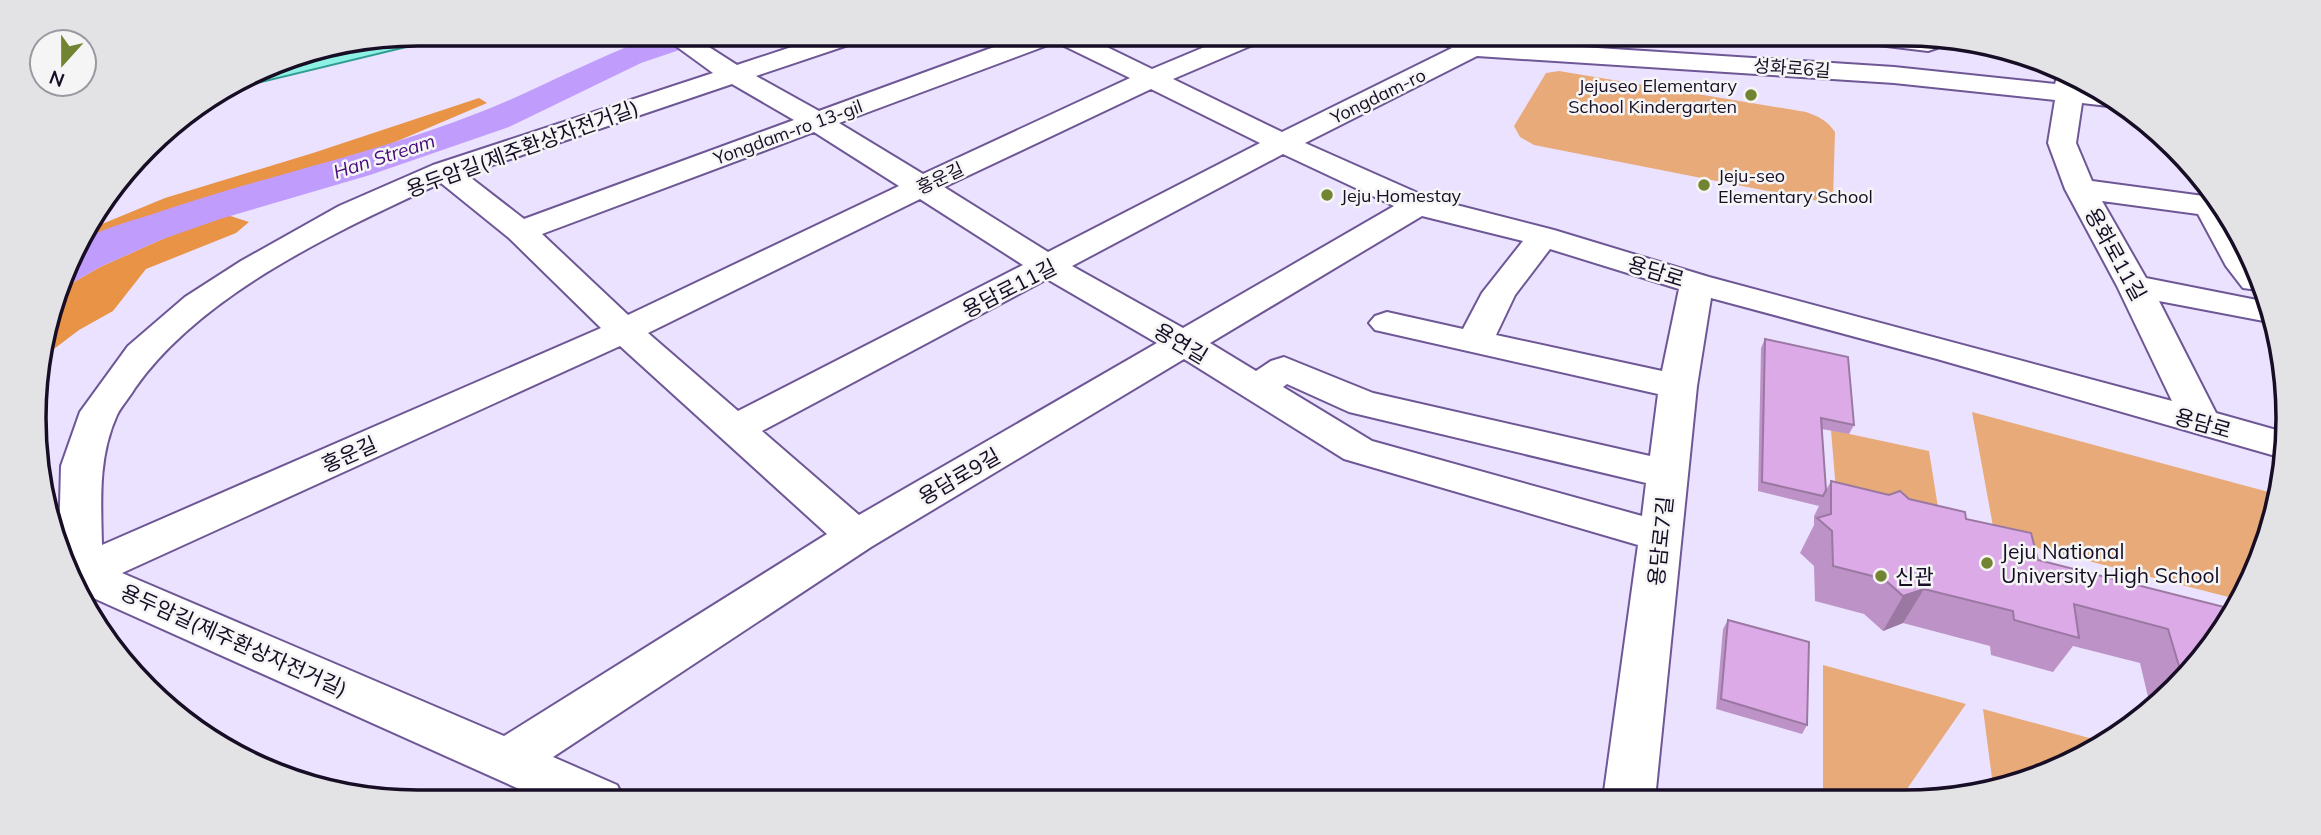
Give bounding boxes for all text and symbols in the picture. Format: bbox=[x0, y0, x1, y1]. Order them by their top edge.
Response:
north arrow bbox=[28, 28, 98, 98]
street label: 성화로6길 bbox=[1753, 54, 1831, 82]
street label: Yongdam-ro bbox=[1326, 63, 1429, 129]
text: N bbox=[46, 65, 68, 93]
place label: Jejuseo Elementary School Kindergarten bbox=[1568, 74, 1737, 118]
marker: Jejuseo Elementary School Kindergarten bbox=[1743, 87, 1759, 103]
street label: 용두암길(제주환상자전거길) bbox=[402, 94, 642, 202]
street label: Yongdam-ro 13-gil bbox=[710, 94, 866, 170]
water label: Han Stream bbox=[330, 128, 438, 184]
street label: 홍운길 bbox=[913, 157, 967, 199]
place label: Jeju-seo Elementary School bbox=[1718, 164, 1873, 208]
marker: Jeju-seo Elementary School bbox=[1696, 177, 1712, 193]
place label: Jeju Homestay bbox=[1341, 184, 1462, 207]
marker: Jeju Homestay bbox=[1319, 187, 1335, 203]
street label: 용화로11길 bbox=[2080, 203, 2152, 305]
street label: 용담로 bbox=[1624, 250, 1688, 292]
street label: 용담로11길 bbox=[957, 253, 1061, 323]
street label: 용연길 bbox=[1149, 317, 1213, 369]
street label: 용담로 bbox=[2172, 403, 2234, 443]
street label: 홍운길 bbox=[317, 430, 381, 478]
street label: 용담로9길 bbox=[914, 442, 1004, 510]
street label: 용담로7길 bbox=[1642, 495, 1678, 587]
place label: Jeju National University High School bbox=[2001, 538, 2219, 588]
marker: Jeju National University High School bbox=[1979, 555, 1995, 571]
place label: 신관 bbox=[1895, 563, 1934, 589]
marker: 신관 bbox=[1873, 568, 1889, 584]
street label: 용두암길(제주환상자전거길) bbox=[117, 578, 351, 702]

